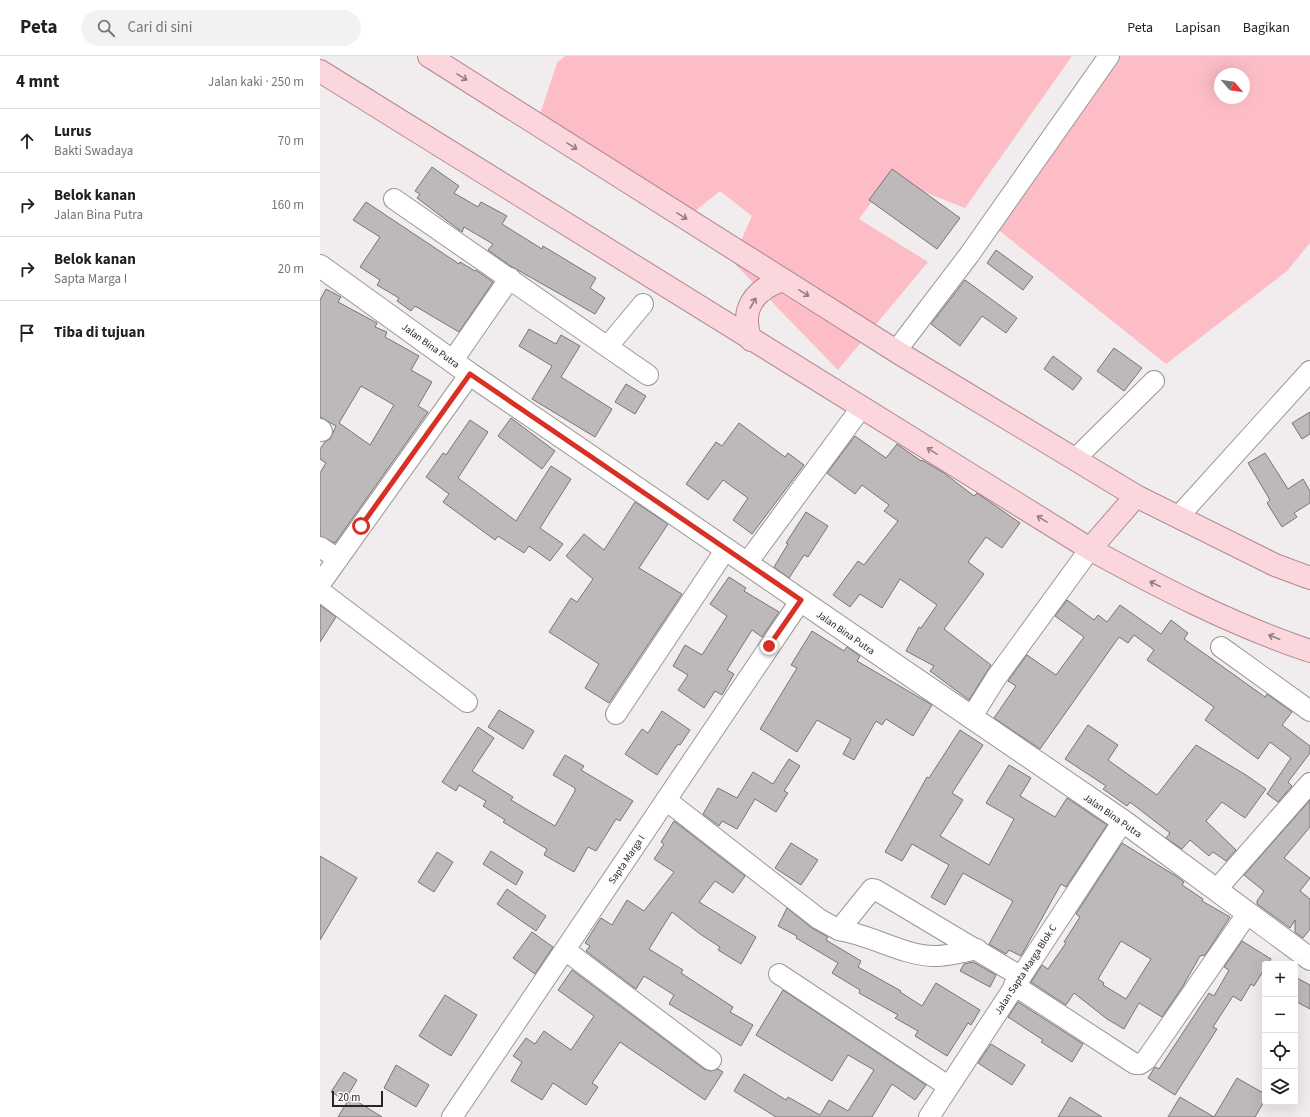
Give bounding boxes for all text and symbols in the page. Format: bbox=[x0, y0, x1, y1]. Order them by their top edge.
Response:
search box bbox=[81, 10, 361, 46]
text: Peta bbox=[20, 14, 57, 41]
icon: search bbox=[95, 17, 117, 39]
text: Cari di sini bbox=[127, 17, 192, 38]
text: Peta bbox=[1127, 18, 1153, 38]
text: Lapisan bbox=[1175, 18, 1221, 38]
text: Bagikan bbox=[1243, 18, 1290, 38]
north arrow bbox=[1214, 68, 1250, 104]
text: 4 mnt bbox=[16, 70, 59, 94]
text: Jalan kaki · 250 m bbox=[208, 73, 304, 91]
one-way arrow bbox=[456, 73, 467, 81]
text: Lurus bbox=[54, 121, 91, 142]
icon: ahead bbox=[16, 130, 38, 152]
text: 70 m bbox=[278, 132, 304, 150]
text: Bakti Swadaya bbox=[54, 142, 133, 160]
one-way arrow bbox=[566, 143, 578, 151]
text: Belok kanan bbox=[54, 185, 136, 206]
icon: right bbox=[16, 194, 38, 216]
text: 160 m bbox=[271, 196, 304, 214]
text: Jalan Bina Putra bbox=[54, 206, 143, 224]
one-way arrow bbox=[676, 212, 688, 220]
text: Belok kanan bbox=[54, 249, 136, 270]
icon: right bbox=[16, 258, 38, 280]
text: 20 m bbox=[278, 260, 304, 278]
text: Sapta Marga I bbox=[54, 270, 127, 288]
one-way arrow bbox=[798, 289, 810, 297]
one-way arrow bbox=[749, 297, 757, 309]
street label: Jalan Bina Putra bbox=[399, 320, 462, 372]
icon: arrive bbox=[16, 322, 38, 344]
text: Tiba di tujuan bbox=[54, 322, 145, 343]
one-way arrow bbox=[926, 447, 938, 455]
one-way arrow bbox=[1036, 515, 1048, 523]
route start bbox=[352, 517, 370, 535]
one-way arrow bbox=[1149, 580, 1161, 587]
street label: Jalan Bina Putra bbox=[813, 607, 877, 658]
one-way arrow bbox=[1268, 633, 1280, 641]
route end bbox=[760, 637, 778, 655]
street label: Jalan Bina Putra bbox=[1080, 790, 1144, 841]
street label: Sapta Marga I bbox=[605, 832, 648, 887]
street label: Jalan Sapta Marga Blok C bbox=[991, 921, 1060, 1017]
map controls bbox=[1262, 961, 1298, 1105]
button: + bbox=[1262, 961, 1298, 997]
button: − bbox=[1262, 997, 1298, 1033]
button: locate bbox=[1262, 1033, 1298, 1069]
button: layers bbox=[1262, 1069, 1298, 1105]
scale bar bbox=[332, 1089, 383, 1108]
text: 20 m bbox=[338, 1090, 360, 1105]

